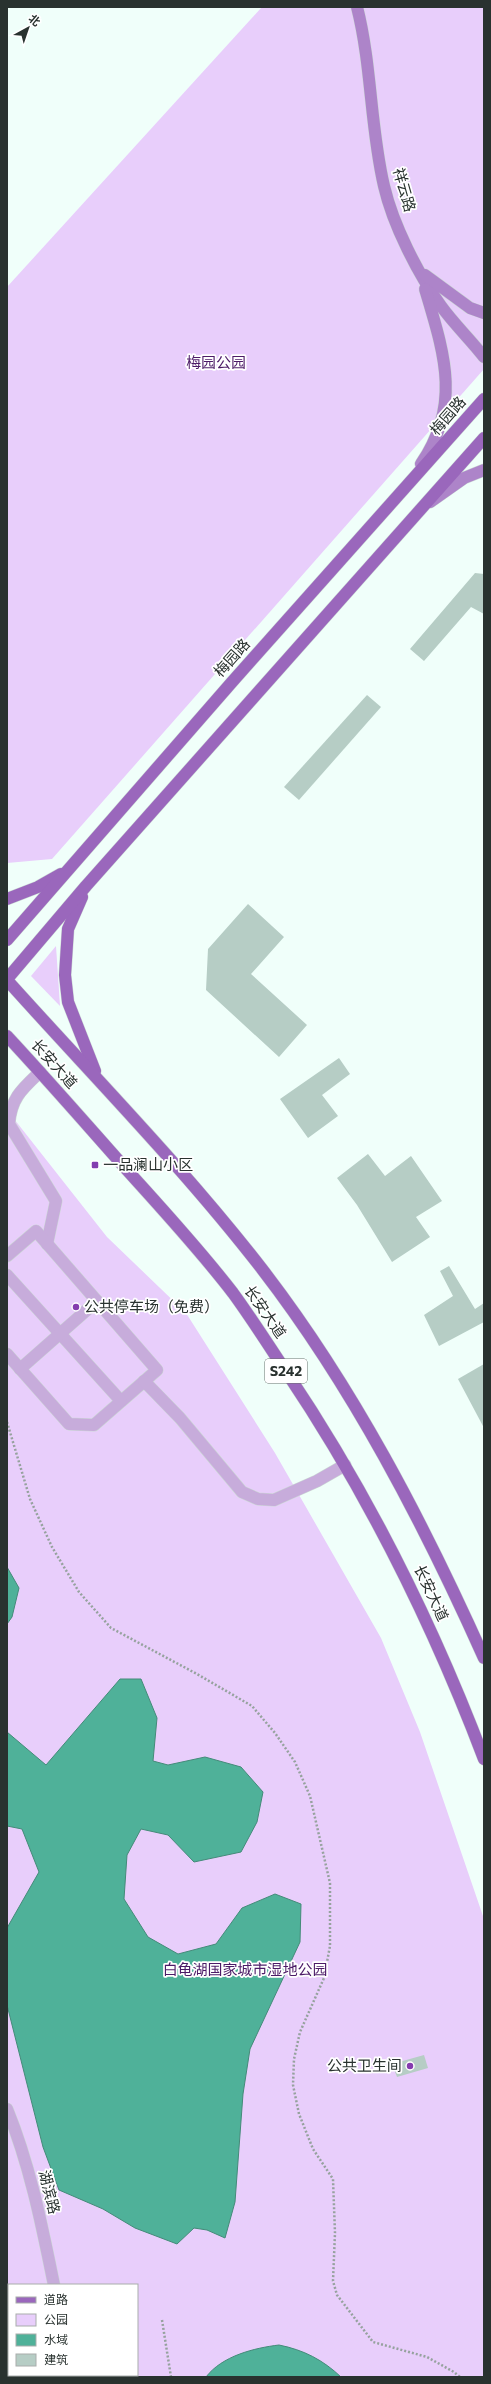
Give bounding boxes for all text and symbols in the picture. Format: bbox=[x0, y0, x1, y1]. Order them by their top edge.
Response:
north arrow bbox=[8, 8, 48, 48]
text: 北 bbox=[26, 11, 43, 28]
street label: 祥云路 bbox=[390, 166, 420, 214]
park label: 梅园公园 bbox=[186, 353, 246, 371]
street label: 梅园路 bbox=[426, 392, 469, 438]
street label: 梅园路 bbox=[210, 635, 253, 680]
street label: 长安大道 bbox=[28, 1035, 82, 1092]
place label: 一品澜山小区 bbox=[103, 1155, 193, 1173]
marker: 一品澜山小区 bbox=[90, 1160, 100, 1170]
street label: 长安大道 bbox=[241, 1282, 290, 1341]
place label: 公共停车场（免费） bbox=[84, 1297, 219, 1315]
marker: 公共停车场（免费） bbox=[71, 1302, 81, 1312]
road number: S242 bbox=[265, 1359, 307, 1383]
street label: 长安大道 bbox=[411, 1562, 453, 1624]
park label: 白龟湖国家城市湿地公园 bbox=[162, 1960, 328, 1978]
place label: 公共卫生间 bbox=[327, 2056, 402, 2074]
marker: 公共卫生间 bbox=[405, 2061, 415, 2071]
street label: 湖滨路 bbox=[36, 2168, 64, 2216]
legend bbox=[8, 2284, 138, 2376]
text: 道路 bbox=[44, 2292, 68, 2306]
text: 公园 bbox=[44, 2312, 68, 2326]
text: 水域 bbox=[44, 2332, 68, 2346]
text: 建筑 bbox=[44, 2352, 68, 2366]

